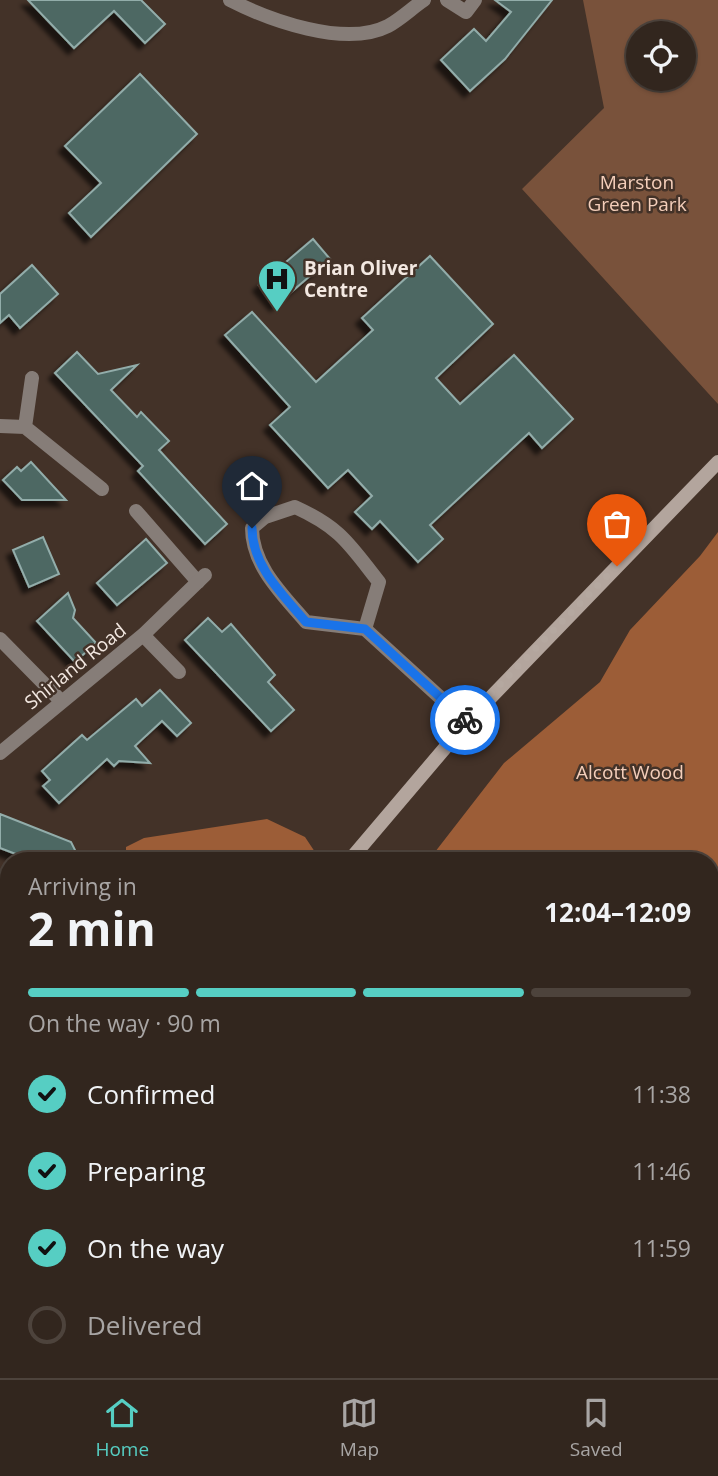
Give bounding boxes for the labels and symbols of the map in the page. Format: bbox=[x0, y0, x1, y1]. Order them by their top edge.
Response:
park label: Marston Green Park bbox=[587, 169, 687, 217]
place label: Brian Oliver Centre bbox=[304, 255, 418, 303]
hospital icon: Brian Oliver Centre bbox=[256, 258, 298, 313]
pin bbox=[222, 456, 282, 528]
pin bbox=[587, 494, 647, 566]
street label: Shirland Road bbox=[19, 617, 131, 715]
courier bbox=[430, 685, 500, 755]
park label: Alcott Wood bbox=[576, 759, 684, 785]

